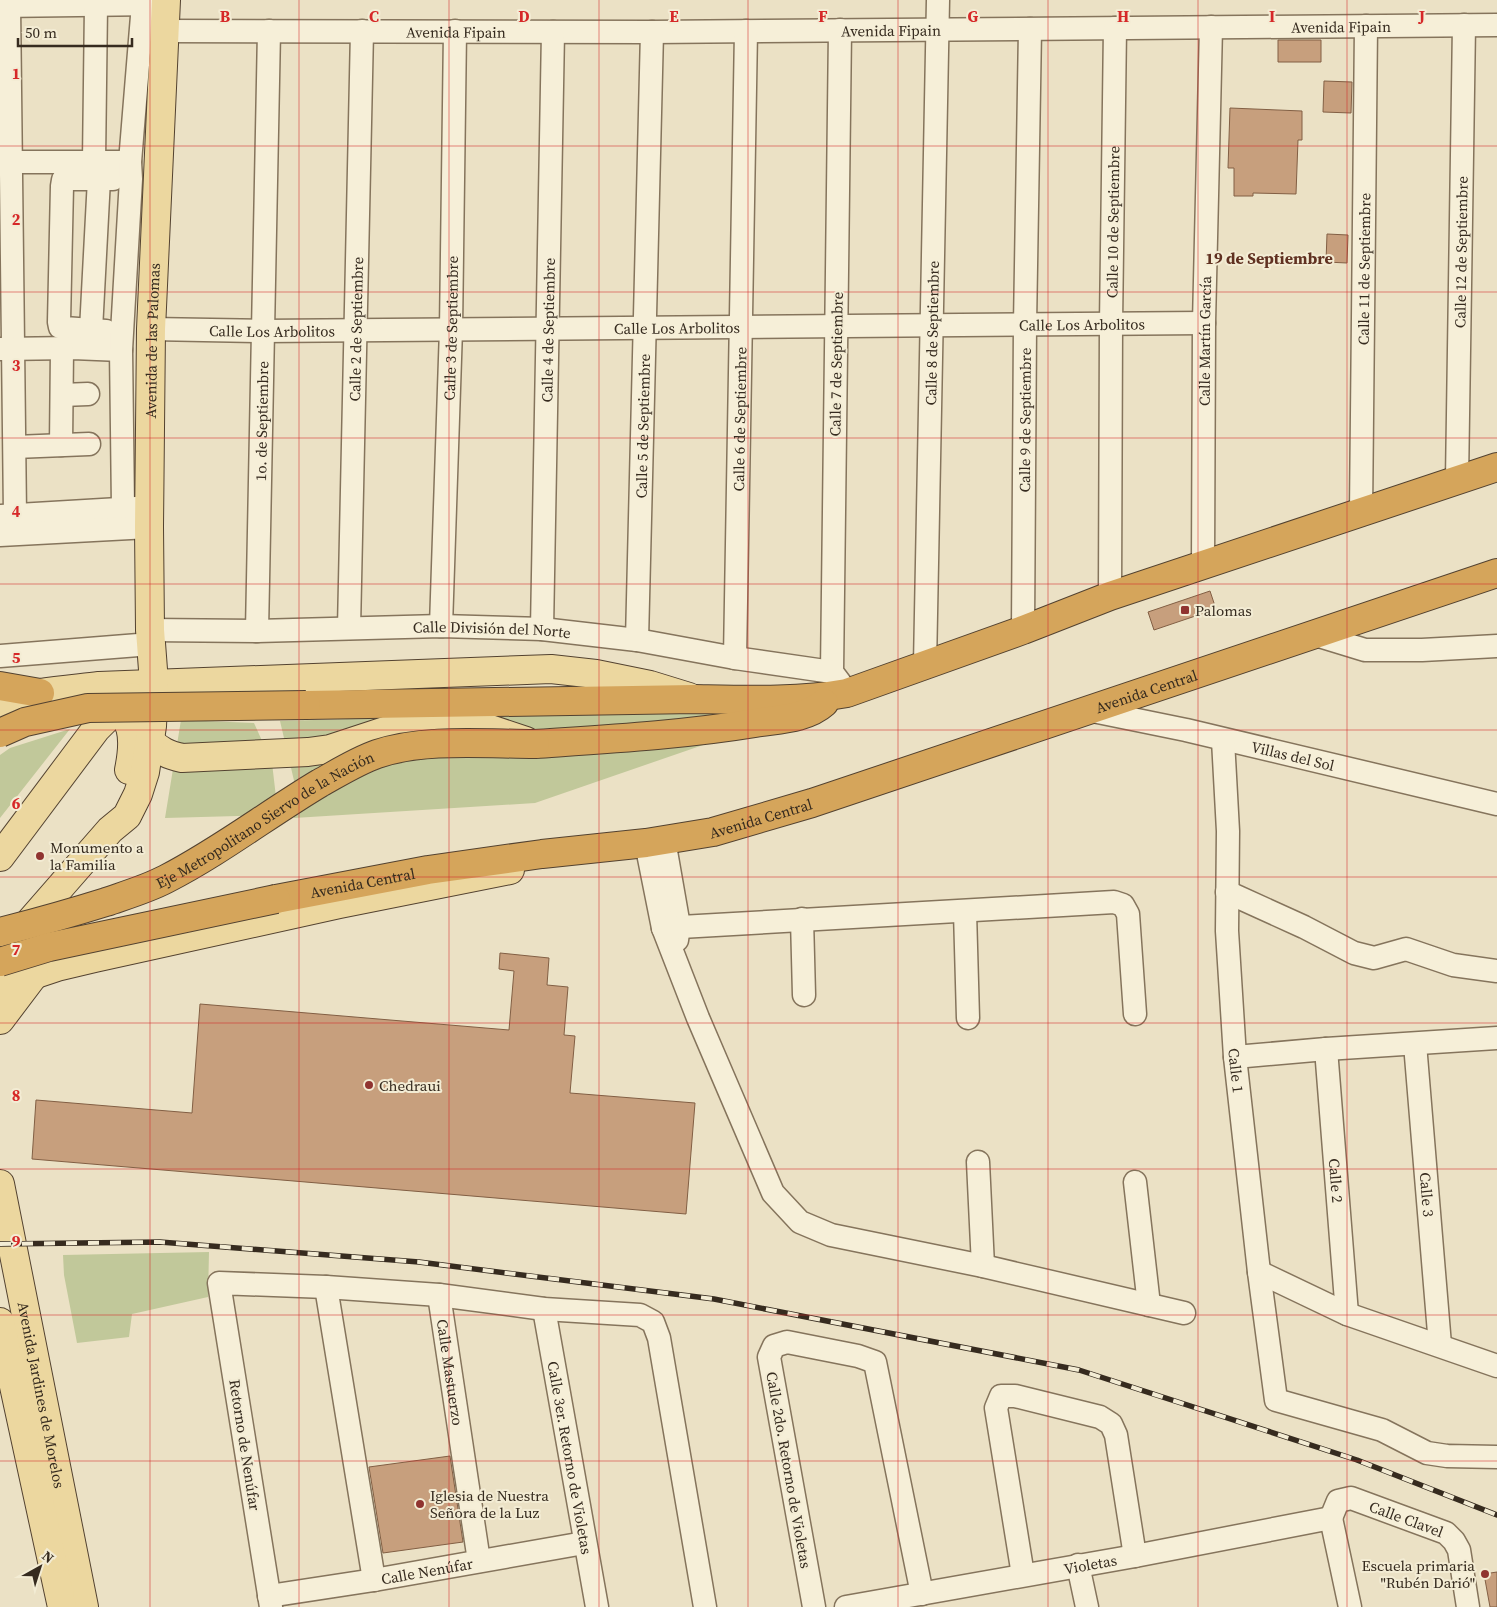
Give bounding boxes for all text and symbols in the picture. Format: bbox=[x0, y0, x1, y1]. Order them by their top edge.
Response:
text: B bbox=[220, 5, 231, 27]
text: C bbox=[369, 5, 379, 27]
text: D bbox=[518, 5, 530, 27]
text: E bbox=[669, 5, 679, 27]
text: F bbox=[818, 5, 828, 27]
text: G bbox=[968, 5, 979, 27]
text: H bbox=[1117, 5, 1129, 27]
text: I bbox=[1269, 5, 1275, 27]
text: J bbox=[1418, 5, 1425, 27]
scale bar bbox=[18, 15, 131, 47]
street label: Avenida Fipain bbox=[1291, 15, 1391, 37]
street label: Avenida Fipain bbox=[841, 19, 941, 41]
street label: Avenida Fipain bbox=[406, 21, 506, 42]
text: 50 m bbox=[25, 22, 57, 43]
text: 1 bbox=[12, 62, 20, 84]
street label: Calle 10 de Septiembre bbox=[1101, 145, 1124, 298]
street label: Calle 12 de Septiembre bbox=[1449, 175, 1472, 328]
street label: Calle 11 de Septiembre bbox=[1352, 192, 1375, 345]
text: 2 bbox=[12, 208, 21, 230]
district label: 19 de Septiembre bbox=[1205, 247, 1333, 269]
street label: Calle 3 de Septiembre bbox=[438, 255, 462, 401]
street label: Calle 2 de Septiembre bbox=[343, 256, 368, 402]
street label: Calle 4 de Septiembre bbox=[536, 257, 559, 403]
street label: Calle 8 de Septiembre bbox=[920, 260, 943, 406]
street label: Avenida de las Palomas bbox=[140, 262, 164, 419]
street label: Calle Martín García bbox=[1193, 275, 1216, 406]
street label: Calle 7 de Septiembre bbox=[824, 291, 848, 436]
street label: Calle Los Arbolitos bbox=[1019, 313, 1145, 335]
street label: Calle Los Arbolitos bbox=[614, 316, 740, 339]
street label: Calle Los Arbolitos bbox=[209, 320, 335, 342]
street label: Calle 6 de Septiembre bbox=[727, 346, 751, 492]
street label: Calle 9 de Septiembre bbox=[1013, 347, 1035, 492]
street label: Calle 5 de Septiembre bbox=[630, 353, 655, 499]
text: 3 bbox=[12, 354, 21, 376]
street label: 1o. de Septiembre bbox=[250, 360, 273, 481]
text: 4 bbox=[12, 500, 21, 522]
place label: Palomas bbox=[1195, 600, 1252, 621]
marker: Palomas bbox=[1179, 604, 1191, 616]
street label: Calle División del Norte bbox=[412, 615, 572, 643]
text: 5 bbox=[12, 646, 21, 668]
street label: Avenida Central bbox=[1092, 664, 1200, 718]
street label: Villas del Sol bbox=[1249, 735, 1337, 776]
street label: Eje Metropolitano Siervo de la Nación bbox=[152, 746, 377, 893]
text: 6 bbox=[12, 792, 21, 814]
street label: Avenida Central bbox=[707, 793, 815, 843]
place label: Monumento a la Familia bbox=[50, 837, 144, 875]
marker: Monumento a la Familia bbox=[34, 850, 46, 862]
street label: Avenida Central bbox=[308, 862, 417, 903]
text: 7 bbox=[12, 938, 21, 960]
street label: Calle 1 bbox=[1224, 1048, 1249, 1094]
place label: Chedraui bbox=[379, 1075, 441, 1096]
marker: Chedraui bbox=[363, 1079, 375, 1091]
text: 8 bbox=[12, 1084, 20, 1106]
street label: Calle 2 bbox=[1324, 1157, 1349, 1204]
street label: Calle 3 bbox=[1415, 1171, 1440, 1218]
text: 9 bbox=[12, 1230, 21, 1252]
street label: Avenida Jardines de Morelos bbox=[13, 1300, 71, 1490]
street label: Calle Mastuerzo bbox=[432, 1318, 469, 1427]
street label: Calle 3er. Retorno de Violetas bbox=[543, 1359, 598, 1556]
street label: Calle 2do. Retorno de Violetas bbox=[761, 1370, 817, 1570]
street label: Retorno de Nenúfar bbox=[224, 1378, 266, 1513]
place label: Iglesia de Nuestra Señora de la Luz bbox=[430, 1485, 549, 1523]
street label: Calle Clavel bbox=[1367, 1495, 1447, 1542]
marker: Iglesia de Nuestra Señora de la Luz bbox=[414, 1498, 426, 1510]
north arrow bbox=[15, 1542, 65, 1592]
text: N bbox=[38, 1546, 58, 1568]
street label: Violetas bbox=[1062, 1549, 1118, 1579]
street label: Calle Nenúfar bbox=[379, 1552, 475, 1589]
place label: Escuela primaria "Rubén Darió" bbox=[1361, 1555, 1475, 1593]
marker: Escuela primaria "Rubén Darió" bbox=[1479, 1568, 1491, 1580]

